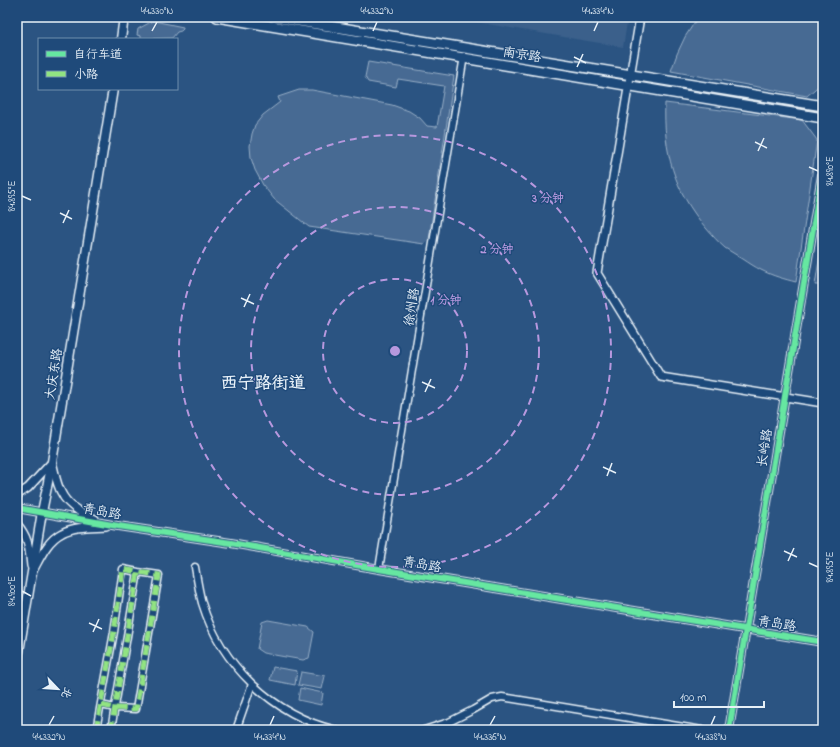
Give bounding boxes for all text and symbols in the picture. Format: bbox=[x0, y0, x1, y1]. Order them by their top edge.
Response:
text: 44.330°N bbox=[141, 4, 173, 19]
text: 44.332°N bbox=[361, 4, 394, 19]
text: 44.334°N bbox=[582, 4, 614, 19]
legend bbox=[38, 38, 178, 90]
street label: 南京路 bbox=[501, 43, 543, 67]
text: 自行车道 bbox=[74, 46, 122, 64]
text: 小路 bbox=[74, 66, 98, 84]
text: 84.890°E bbox=[823, 156, 838, 186]
text: 84.895°E bbox=[5, 180, 20, 212]
text: 3 分钟 bbox=[531, 190, 564, 208]
text: 2 分钟 bbox=[480, 241, 513, 259]
street label: 徐州路 bbox=[400, 286, 424, 328]
text: 1 分钟 bbox=[431, 292, 461, 310]
centre of rings bbox=[388, 344, 402, 358]
street label: 大庆东路 bbox=[41, 347, 67, 401]
district label: 西宁路街道 bbox=[221, 371, 306, 396]
street label: 长岭路 bbox=[753, 427, 777, 469]
street label: 青岛路 bbox=[81, 499, 123, 525]
text: 84.895°E bbox=[823, 551, 838, 583]
street label: 青岛路 bbox=[401, 552, 443, 578]
text: 84.900°E bbox=[5, 576, 20, 606]
street label: 青岛路 bbox=[756, 612, 798, 636]
north arrow bbox=[38, 669, 78, 709]
scale bar bbox=[674, 683, 764, 709]
text: 北 bbox=[57, 684, 76, 701]
text: 100 m bbox=[680, 689, 707, 707]
text: 44.332°N bbox=[33, 730, 66, 745]
text: 44.334°N bbox=[254, 730, 286, 745]
text: 44.336°N bbox=[474, 730, 506, 745]
text: 44.338°N bbox=[695, 730, 727, 745]

